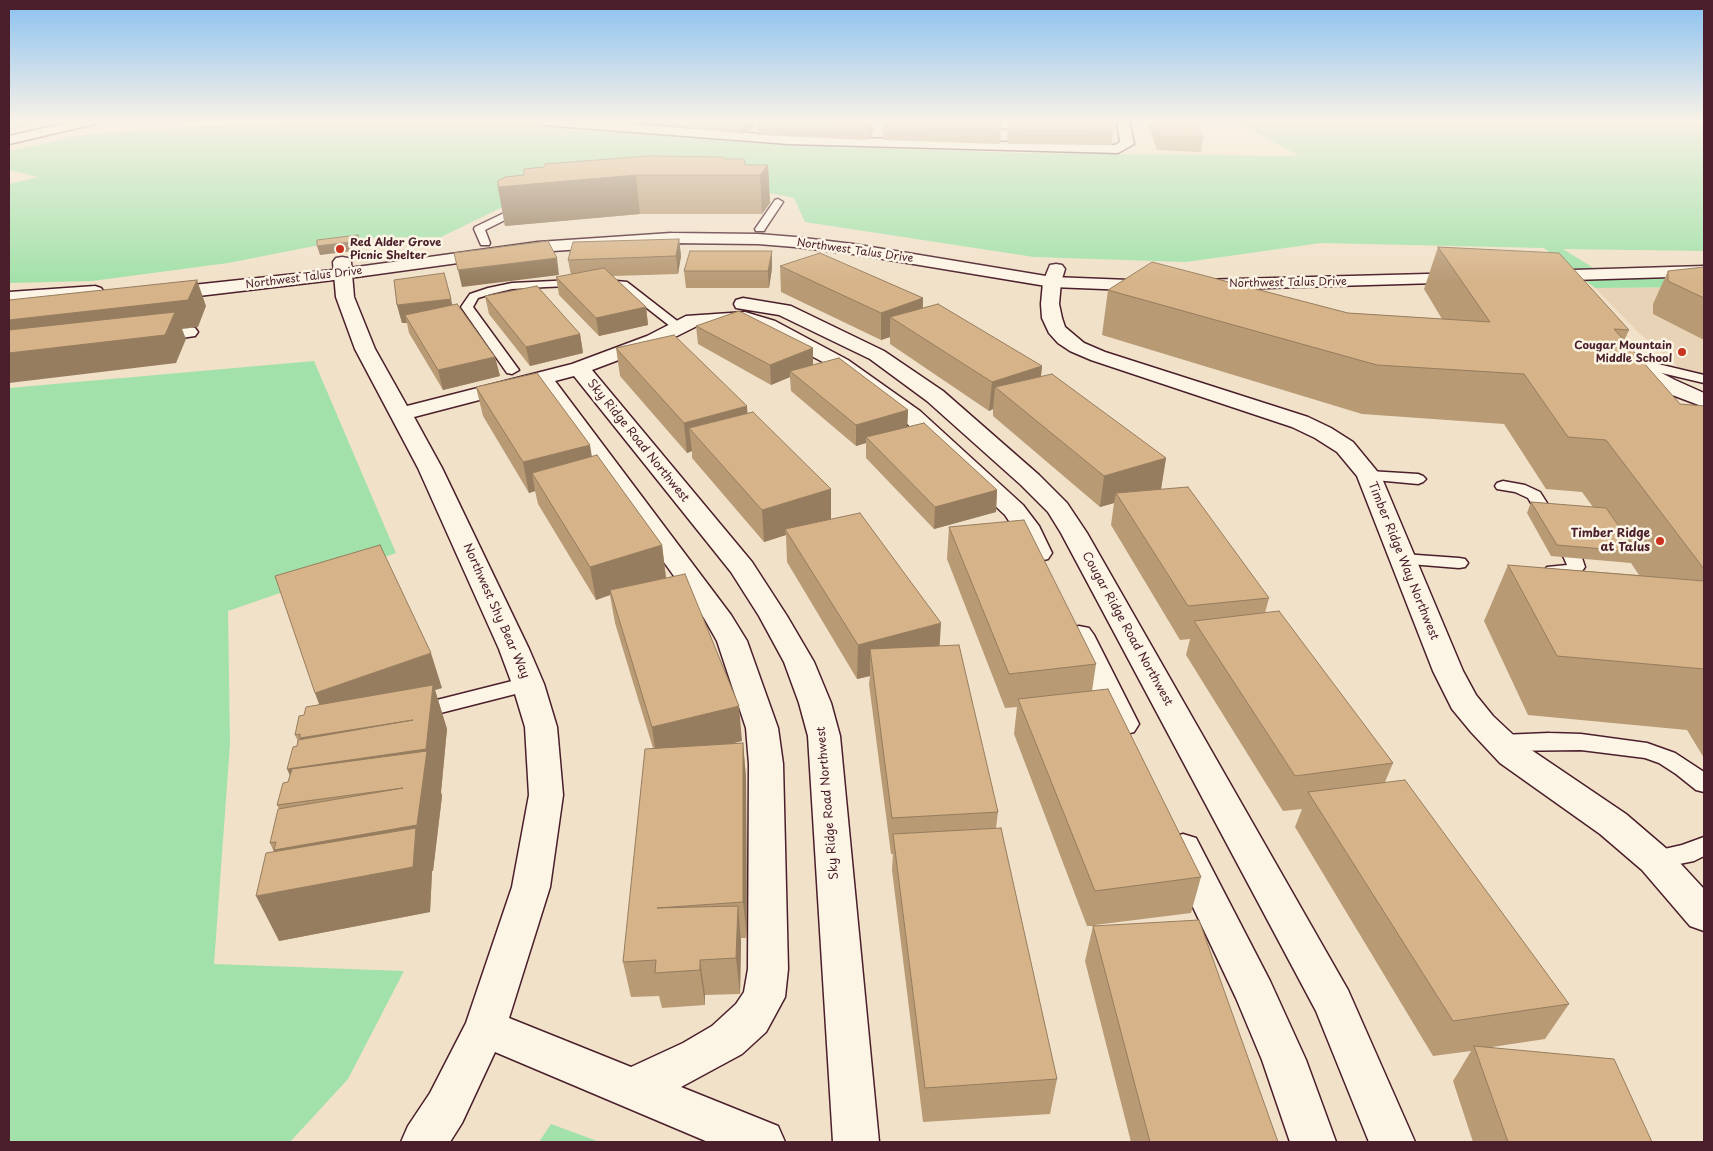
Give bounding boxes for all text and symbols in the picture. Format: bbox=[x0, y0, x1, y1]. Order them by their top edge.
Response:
place label: Red Alder Grove Picnic Shelter bbox=[350, 236, 441, 262]
street label: Northwest Talus Drive bbox=[796, 236, 914, 266]
marker: Red Alder Grove Picnic Shelter bbox=[334, 243, 346, 255]
street label: Northwest Talus Drive bbox=[245, 264, 363, 292]
street label: Northwest Talus Drive bbox=[1229, 275, 1347, 291]
place label: Cougar Mountain Middle School bbox=[1574, 339, 1672, 365]
marker: Cougar Mountain Middle School bbox=[1676, 346, 1688, 358]
street label: Sky Ridge Road Northwest bbox=[584, 377, 692, 505]
street label: Timber Ridge Way Northwest bbox=[1365, 480, 1441, 642]
place label: Timber Ridge at Talus bbox=[1571, 527, 1650, 555]
marker: Timber Ridge at Talus bbox=[1654, 535, 1666, 547]
street label: Northwest Shy Bear Way bbox=[460, 541, 532, 681]
street label: Cougar Ridge Road Northwest bbox=[1078, 549, 1176, 709]
street label: Sky Ridge Road Northwest bbox=[814, 726, 842, 880]

